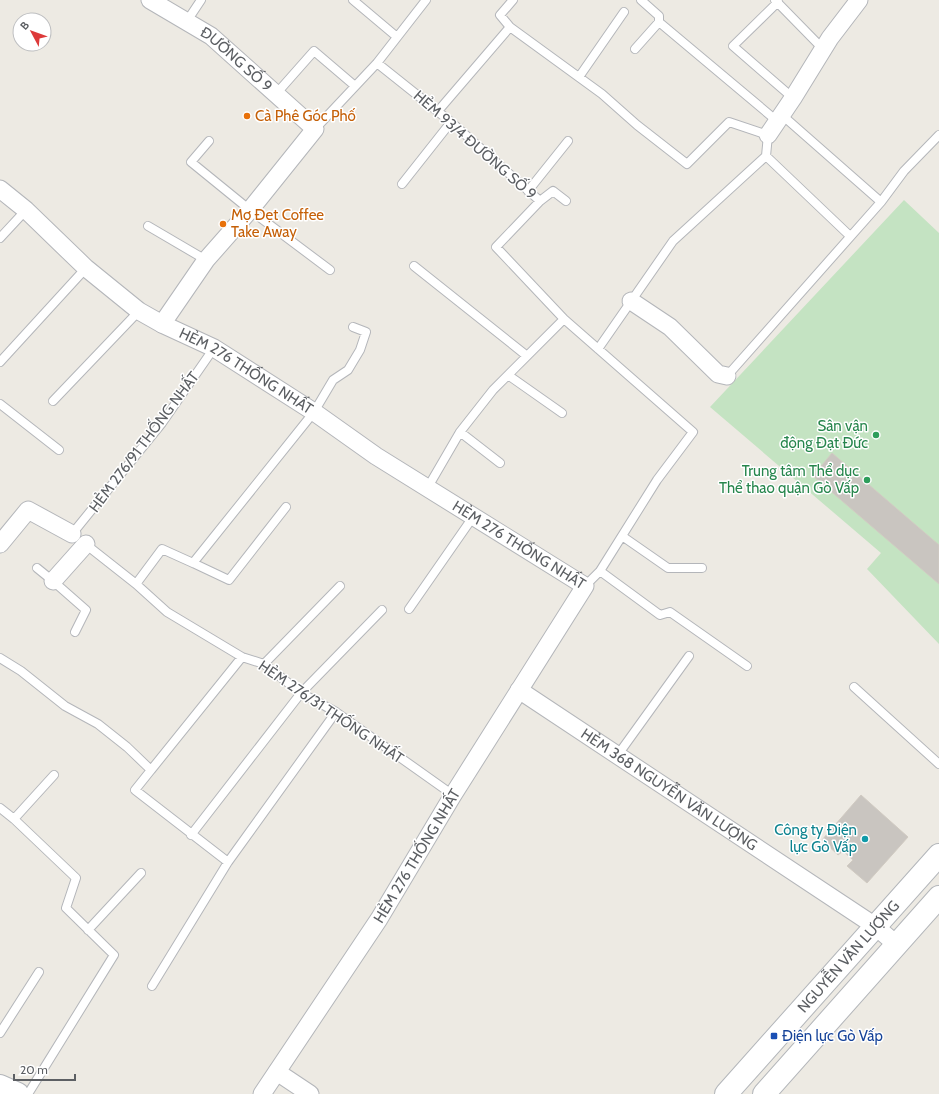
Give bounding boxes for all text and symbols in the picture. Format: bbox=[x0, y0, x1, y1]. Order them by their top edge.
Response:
north arrow bbox=[12, 12, 52, 52]
text: B bbox=[17, 18, 32, 33]
street label: ĐƯỜNG SỐ 9 bbox=[197, 23, 276, 95]
street label: HẺM 93/4 ĐƯỜNG SỐ 9 bbox=[410, 84, 542, 203]
place label: Cà Phê Góc Phố bbox=[255, 107, 356, 125]
marker: Cà Phê Góc Phố bbox=[242, 111, 252, 121]
place label: Mợ Đẹt Coffee Take Away bbox=[231, 206, 324, 241]
marker: Mợ Đẹt Coffee Take Away bbox=[218, 219, 228, 229]
street label: HẺM 276 THỐNG NHẤT bbox=[176, 324, 316, 418]
street label: HẺM 276/91 THỐNG NHẤT bbox=[83, 366, 203, 516]
place label: Sân vận động Đạt Đức bbox=[780, 417, 868, 452]
marker: Sân vận động Đạt Đức bbox=[871, 430, 881, 440]
place label: Trung tâm Thể dục Thể thao quận Gò Vấp bbox=[719, 462, 859, 497]
marker: Trung tâm Thể dục Thể thao quận Gò Vấp bbox=[862, 475, 872, 485]
street label: HẺM 276 THỐNG NHẤT bbox=[449, 497, 589, 593]
street label: HẺM 276/31 THỐNG NHẤT bbox=[255, 654, 409, 767]
street label: HẺM 368 NGUYỄN VĂN LƯỢNG bbox=[577, 725, 761, 854]
street label: HẺM 276 THỐNG NHẤT bbox=[367, 784, 464, 926]
place label: Công ty Điện lực Gò Vấp bbox=[774, 821, 857, 856]
marker: Công ty Điện lực Gò Vấp bbox=[860, 834, 870, 844]
street label: NGUYỄN VĂN LƯỢNG bbox=[794, 897, 903, 1016]
place label: Điện lực Gò Vấp bbox=[782, 1027, 883, 1045]
marker: Điện lực Gò Vấp bbox=[769, 1031, 779, 1041]
scale bar bbox=[14, 1056, 75, 1082]
text: 20 m bbox=[20, 1062, 48, 1077]

